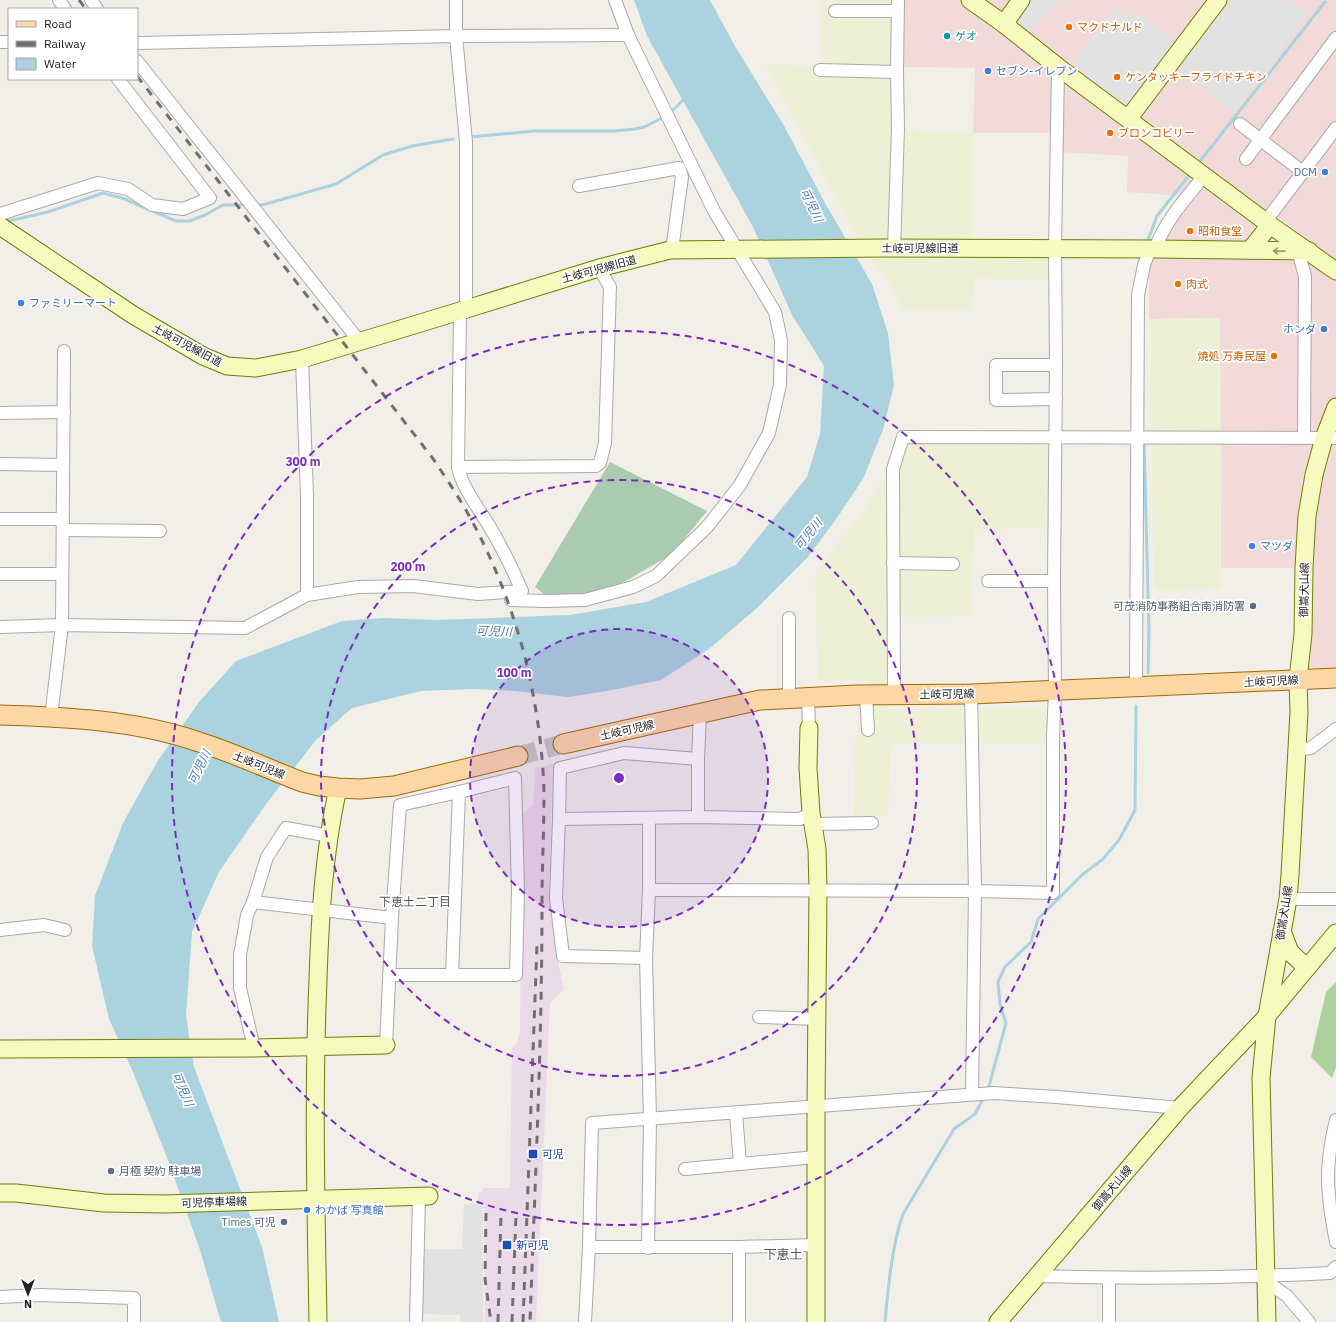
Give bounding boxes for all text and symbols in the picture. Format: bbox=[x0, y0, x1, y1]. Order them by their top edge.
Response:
legend bbox=[8, 8, 138, 80]
text: Road bbox=[44, 16, 72, 31]
place label: マクドナルド bbox=[1077, 20, 1143, 34]
marker: マクドナルド bbox=[1064, 22, 1074, 32]
place label: ゲオ bbox=[955, 29, 977, 43]
marker: ゲオ bbox=[942, 31, 952, 41]
text: Railway bbox=[44, 36, 86, 51]
text: Water bbox=[44, 56, 77, 71]
place label: セブン-イレブン bbox=[996, 64, 1077, 78]
marker: セブン-イレブン bbox=[983, 66, 993, 76]
place label: ケンタッキーフライドチキン bbox=[1125, 70, 1267, 84]
marker: ケンタッキーフライドチキン bbox=[1112, 72, 1122, 82]
place label: ブロンコビリー bbox=[1118, 126, 1195, 140]
marker: ブロンコビリー bbox=[1105, 128, 1115, 138]
place label: DCM bbox=[1294, 165, 1317, 179]
marker: DCM bbox=[1320, 167, 1330, 177]
water label: 可児川 bbox=[797, 186, 828, 226]
place label: 昭和食堂 bbox=[1198, 224, 1242, 238]
marker: 昭和食堂 bbox=[1185, 226, 1195, 236]
street label: 土岐可児線旧道 bbox=[882, 241, 959, 255]
one-way arrow bbox=[1273, 247, 1286, 255]
street label: 土岐可児線旧道 bbox=[560, 252, 638, 286]
place label: 肉式 bbox=[1186, 277, 1208, 291]
marker: 肉式 bbox=[1173, 279, 1183, 289]
place label: ファミリーマート bbox=[29, 296, 117, 310]
marker: ファミリーマート bbox=[16, 298, 26, 308]
street label: 土岐可児線旧道 bbox=[150, 321, 224, 369]
place label: ホンダ bbox=[1283, 322, 1316, 336]
marker: ホンダ bbox=[1319, 324, 1329, 334]
place label: 焼処 万寿民屋 bbox=[1197, 349, 1266, 363]
marker: 焼処 万寿民屋 bbox=[1269, 351, 1279, 361]
text: 300 m bbox=[285, 454, 321, 469]
water label: 可児川 bbox=[791, 514, 826, 553]
place label: マツダ bbox=[1260, 539, 1293, 553]
marker: マツダ bbox=[1247, 541, 1257, 551]
text: 200 m bbox=[390, 559, 426, 574]
street label: 御嵩犬山線 bbox=[1297, 562, 1311, 619]
place label: 可茂消防事務組合南消防署 bbox=[1113, 599, 1245, 613]
marker: 可茂消防事務組合南消防署 bbox=[1248, 601, 1258, 611]
water label: 可児川 bbox=[476, 623, 514, 639]
text: 100 m bbox=[496, 665, 532, 680]
street label: 土岐可児線 bbox=[1243, 673, 1299, 689]
street label: 土岐可児線 bbox=[919, 687, 975, 701]
street label: 土岐可児線 bbox=[599, 717, 655, 743]
water label: 可児川 bbox=[184, 746, 215, 786]
street label: 土岐可児線 bbox=[231, 748, 287, 782]
centre of rings bbox=[612, 771, 626, 785]
street label: 御嵩犬山線 bbox=[1273, 885, 1295, 942]
district label: 下恵土二丁目 bbox=[379, 894, 451, 909]
water label: 可児川 bbox=[169, 1069, 198, 1110]
place label: 可児 bbox=[542, 1147, 564, 1161]
marker: 可児 bbox=[527, 1148, 539, 1160]
street label: 御嵩犬山線 bbox=[1088, 1162, 1135, 1214]
place label: 月極 契約 駐車場 bbox=[119, 1164, 201, 1178]
marker: 月極 契約 駐車場 bbox=[106, 1166, 116, 1176]
street label: 可児停車場線 bbox=[181, 1194, 247, 1210]
place label: わかば 写真館 bbox=[315, 1203, 384, 1217]
marker: わかば 写真館 bbox=[302, 1205, 312, 1215]
place label: Times 可児 bbox=[221, 1215, 276, 1229]
marker: Times 可児 bbox=[279, 1217, 289, 1227]
place label: 新可児 bbox=[516, 1238, 549, 1252]
marker: 新可児 bbox=[501, 1239, 513, 1251]
district label: 下恵土 bbox=[763, 1246, 803, 1263]
north arrow bbox=[8, 1274, 48, 1314]
text: N bbox=[24, 1297, 32, 1311]

